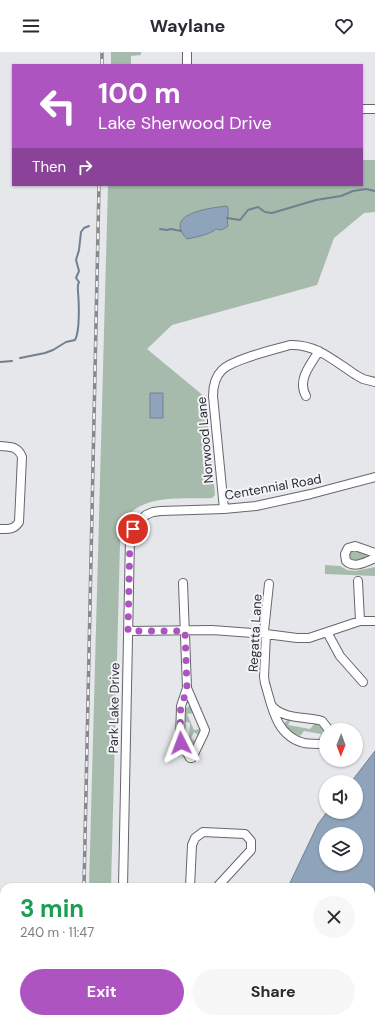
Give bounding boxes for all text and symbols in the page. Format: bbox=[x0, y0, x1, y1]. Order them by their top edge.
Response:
text: Waylane bbox=[150, 14, 225, 38]
icon: menu bbox=[20, 15, 42, 37]
icon: heart bbox=[333, 15, 355, 37]
text: 100 m bbox=[98, 75, 181, 112]
icon: left bbox=[32, 80, 84, 132]
text: Lake Sherwood Drive bbox=[98, 111, 272, 135]
icon: right bbox=[74, 156, 96, 178]
text: Then bbox=[32, 157, 66, 177]
street label: Norwood Lane bbox=[193, 396, 217, 484]
street label: Centennial Road bbox=[223, 470, 323, 504]
pin bbox=[116, 512, 150, 546]
icon: arrive bbox=[122, 518, 144, 540]
street label: Regatta Lane bbox=[244, 593, 266, 673]
street label: Park Lake Drive bbox=[105, 662, 123, 754]
position arrow bbox=[160, 722, 202, 764]
north arrow bbox=[319, 723, 363, 767]
map controls bbox=[319, 723, 363, 871]
button: sound bbox=[319, 775, 363, 819]
button: layers bbox=[319, 827, 363, 871]
text: 3 min bbox=[20, 893, 84, 924]
button: close bbox=[313, 896, 355, 938]
text: 240 m · 11:47 bbox=[20, 924, 94, 941]
button: Exit bbox=[20, 969, 184, 1015]
button: Share bbox=[192, 969, 355, 1015]

